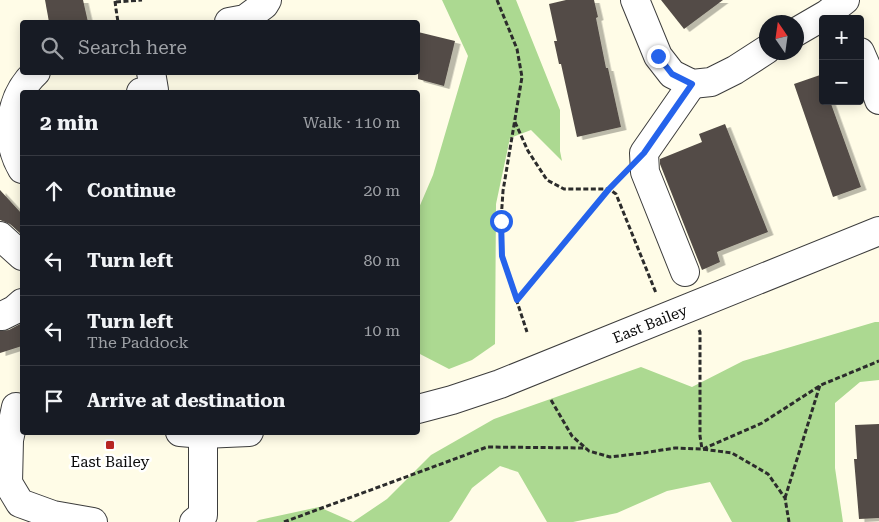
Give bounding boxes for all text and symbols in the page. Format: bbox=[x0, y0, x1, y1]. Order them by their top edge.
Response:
north arrow bbox=[759, 15, 804, 60]
map controls bbox=[819, 15, 864, 105]
button: + bbox=[819, 15, 864, 60]
search box bbox=[20, 20, 420, 75]
icon: search bbox=[38, 34, 66, 62]
text: Search here bbox=[78, 36, 187, 59]
route end bbox=[647, 45, 670, 68]
button: − bbox=[819, 60, 864, 105]
text: 2 min bbox=[40, 111, 98, 135]
text: Walk · 110 m bbox=[303, 113, 400, 132]
icon: ahead bbox=[40, 177, 68, 205]
text: Continue bbox=[87, 179, 176, 202]
text: 20 m bbox=[363, 181, 400, 200]
route start bbox=[490, 210, 513, 233]
icon: left bbox=[40, 247, 68, 275]
text: Turn left bbox=[87, 249, 173, 272]
text: 80 m bbox=[363, 251, 400, 270]
street label: East Bailey bbox=[610, 301, 690, 347]
text: Turn left bbox=[87, 310, 173, 333]
icon: left bbox=[40, 317, 68, 345]
text: 10 m bbox=[363, 321, 400, 340]
text: The Paddock bbox=[87, 333, 189, 352]
icon: arrive bbox=[40, 387, 68, 415]
text: Arrive at destination bbox=[87, 389, 285, 412]
marker: East Bailey bbox=[104, 439, 116, 451]
place label: East Bailey bbox=[71, 453, 150, 471]

